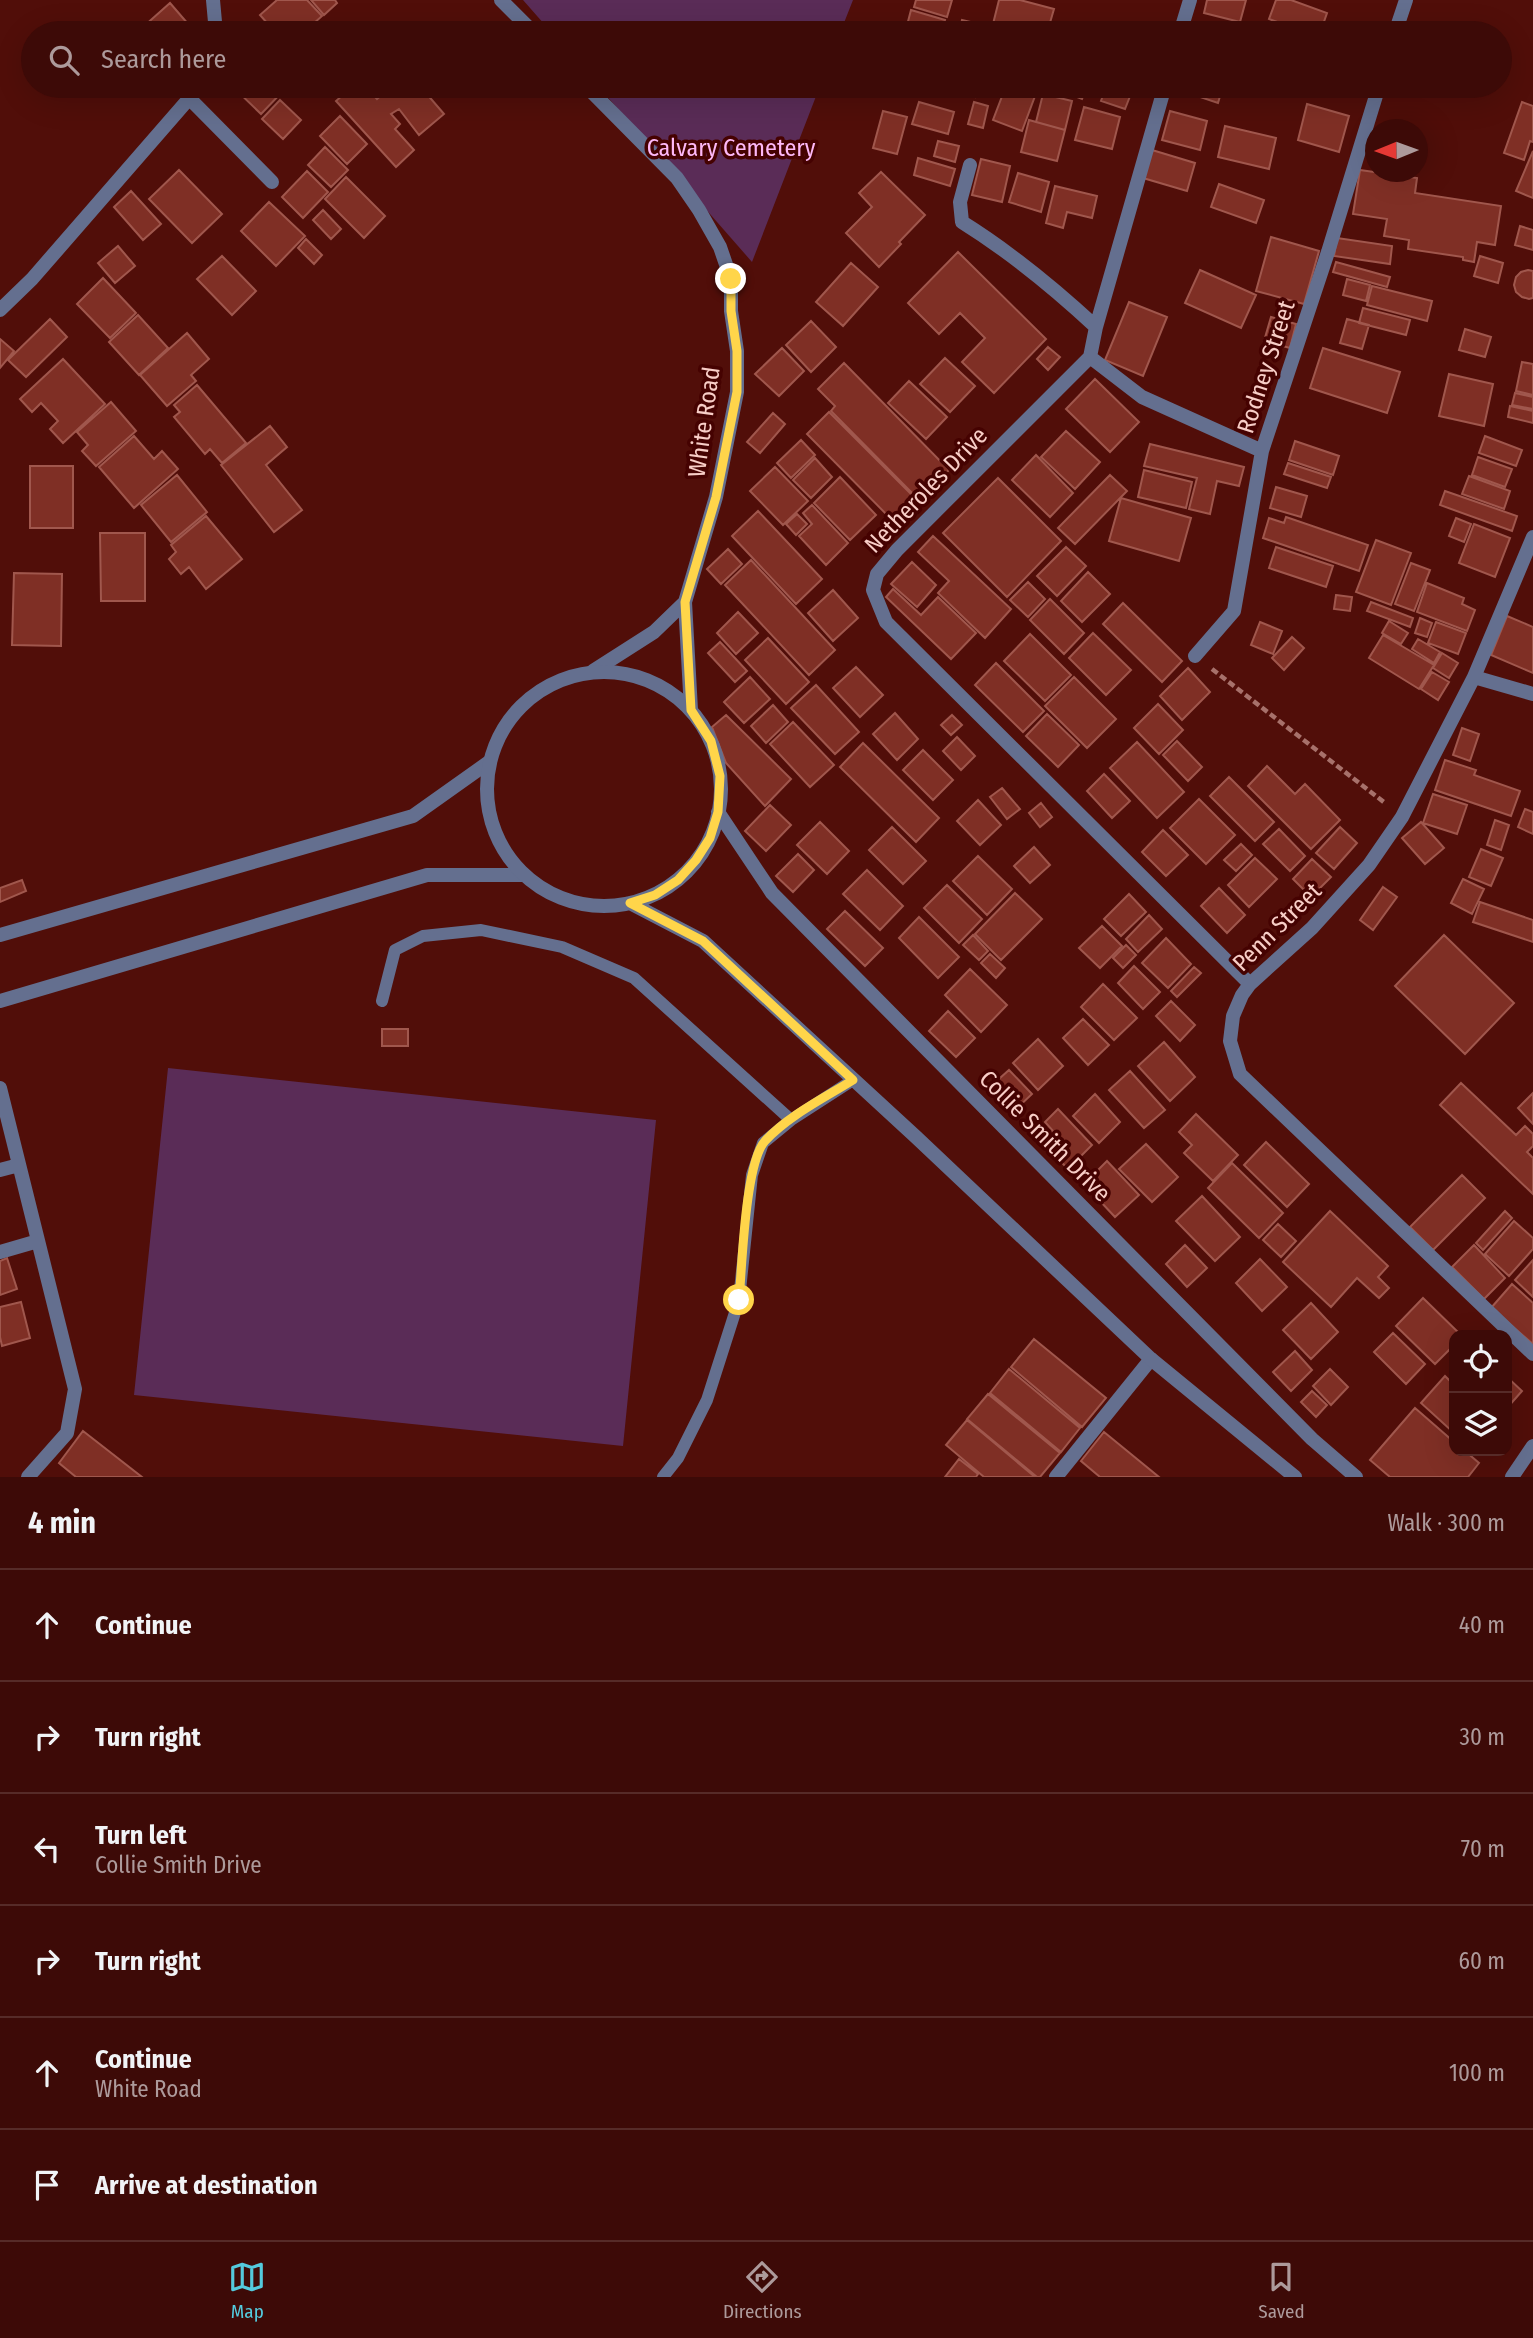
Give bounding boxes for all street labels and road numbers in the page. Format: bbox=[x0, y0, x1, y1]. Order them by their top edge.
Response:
street label: Rodney Street bbox=[1231, 297, 1301, 437]
street label: White Road bbox=[682, 365, 726, 479]
street label: Netheroles Drive bbox=[859, 421, 993, 559]
street label: Penn Street bbox=[1227, 877, 1327, 977]
street label: Collie Smith Drive bbox=[974, 1065, 1116, 1207]

